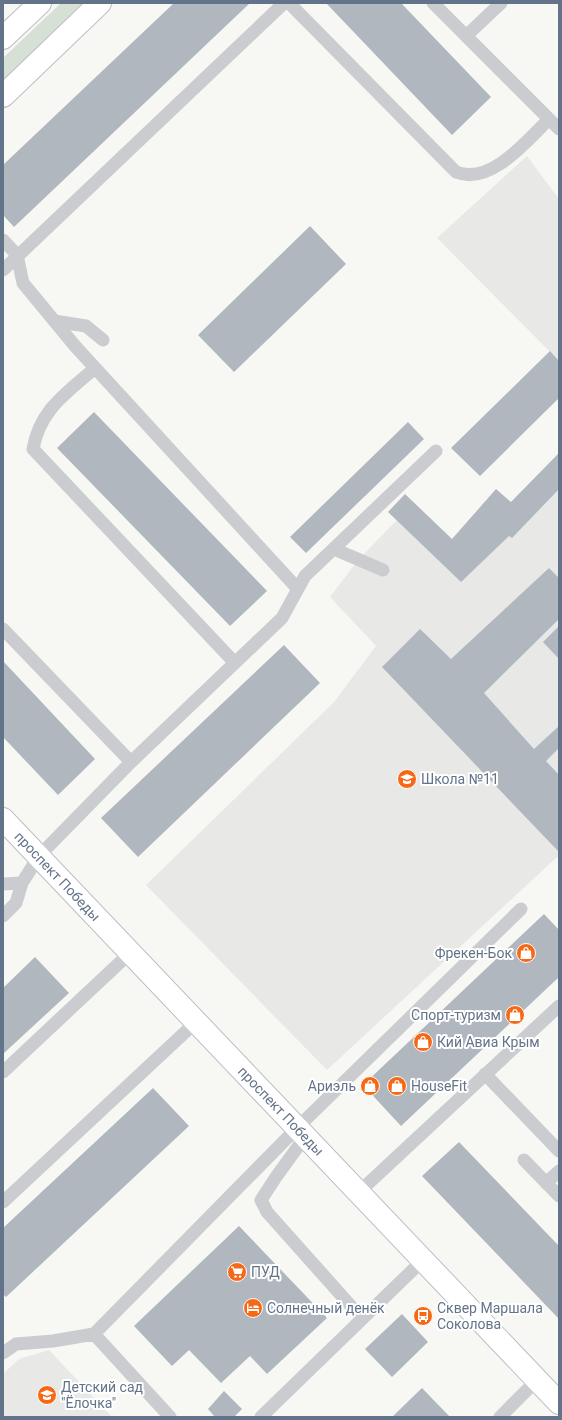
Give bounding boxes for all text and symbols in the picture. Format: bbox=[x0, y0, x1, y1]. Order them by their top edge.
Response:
school or university icon: Школа №11 bbox=[396, 768, 418, 790]
place label: Школа №11 bbox=[421, 771, 499, 787]
street label: проспект Победы bbox=[11, 828, 104, 924]
shop icon: Фрекен-Бок bbox=[515, 942, 537, 964]
place label: Фрекен-Бок bbox=[435, 945, 512, 961]
shop icon: Спорт-туризм bbox=[504, 1004, 526, 1026]
place label: Спорт-туризм bbox=[411, 1007, 501, 1023]
shop icon: Кий Авиа Крым bbox=[412, 1031, 434, 1053]
place label: Кий Авиа Крым bbox=[437, 1034, 540, 1050]
street label: проспект Победы bbox=[235, 1063, 327, 1159]
shop icon: Ариэль bbox=[359, 1075, 381, 1097]
shop icon: HouseFit bbox=[386, 1075, 408, 1097]
place label: Ариэль bbox=[308, 1078, 356, 1094]
place label: HouseFit bbox=[411, 1078, 467, 1094]
supermarket icon: ПУД bbox=[226, 1261, 248, 1283]
place label: ПУД bbox=[251, 1264, 280, 1280]
hotel icon: Солнечный денёк bbox=[242, 1297, 264, 1319]
place label: Солнечный денёк bbox=[267, 1300, 385, 1316]
place label: Сквер Маршала Соколова bbox=[437, 1300, 543, 1332]
bus stop icon: Сквер Маршала Соколова bbox=[412, 1305, 434, 1327]
place label: Детский сад "Ёлочка" bbox=[61, 1379, 144, 1411]
school or university icon: Детский сад "Ёлочка" bbox=[36, 1384, 58, 1406]

